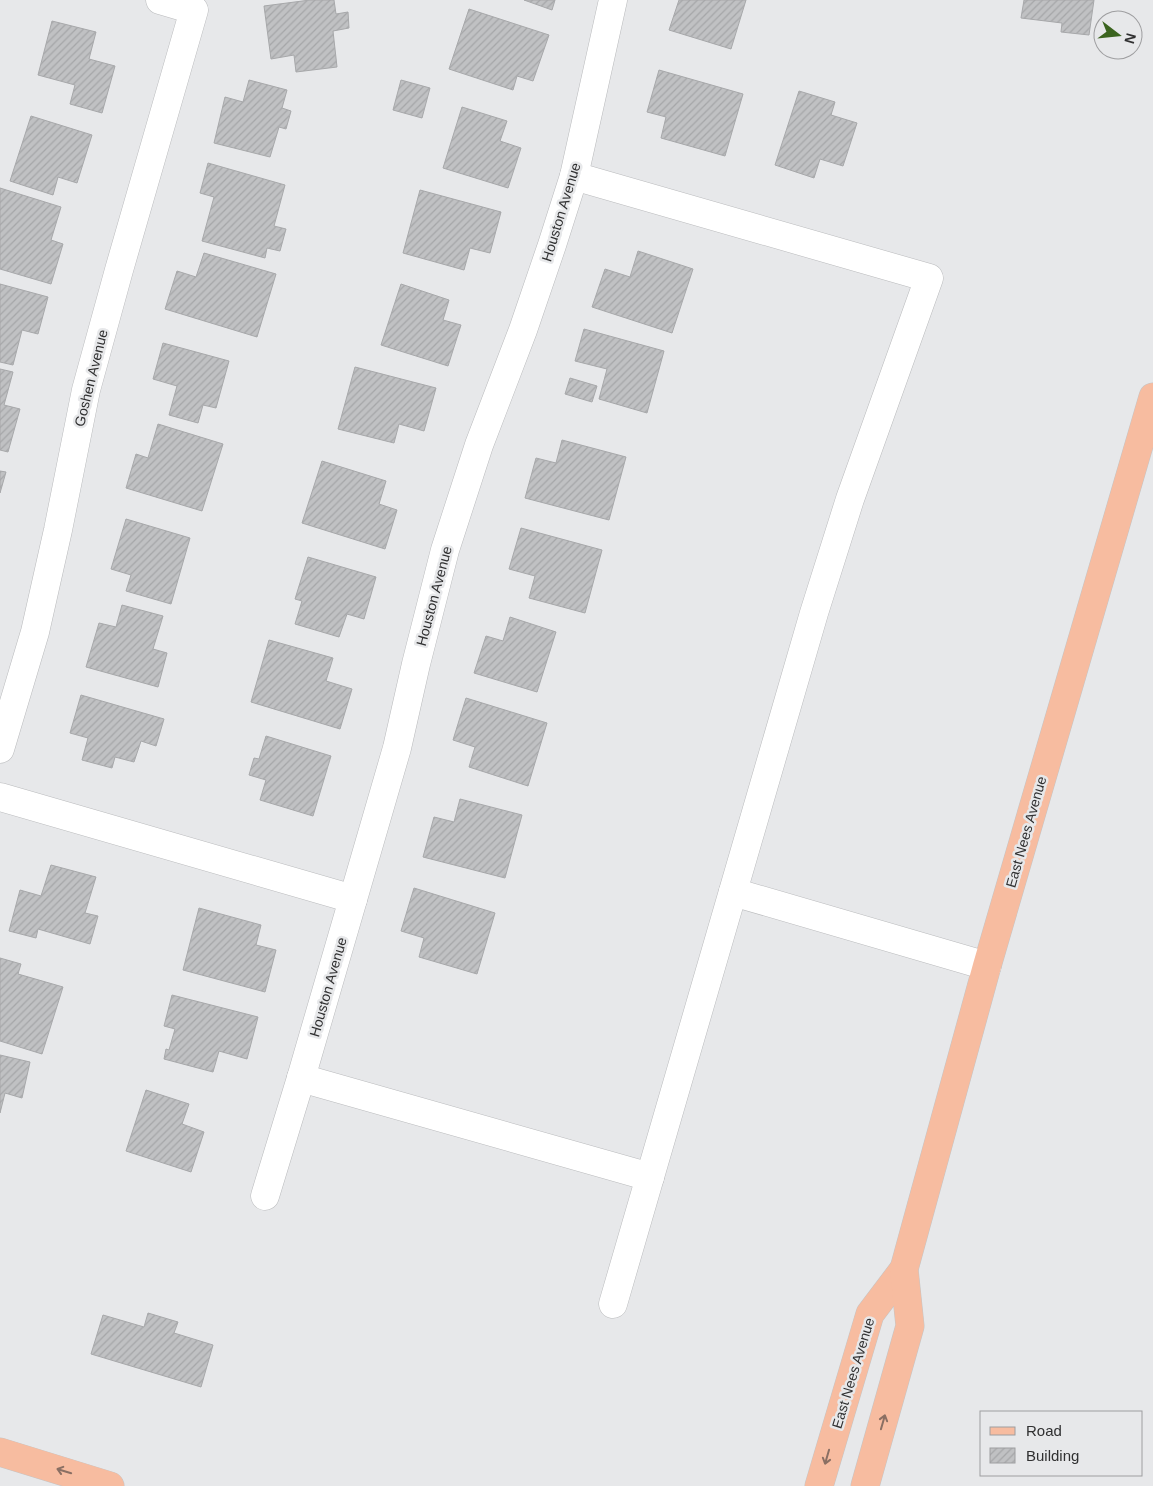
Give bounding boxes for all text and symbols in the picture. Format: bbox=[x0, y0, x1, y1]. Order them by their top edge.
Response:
north arrow bbox=[1093, 10, 1143, 60]
text: N bbox=[1121, 32, 1140, 46]
street label: Houston Avenue bbox=[538, 160, 584, 263]
street label: Goshen Avenue bbox=[71, 328, 111, 428]
street label: Houston Avenue bbox=[413, 544, 455, 648]
street label: East Nees Avenue bbox=[1002, 774, 1050, 889]
street label: Houston Avenue bbox=[306, 935, 350, 1038]
street label: East Nees Avenue bbox=[829, 1316, 878, 1430]
legend bbox=[980, 1411, 1143, 1476]
one-way arrow bbox=[878, 1415, 888, 1431]
text: Road bbox=[1026, 1422, 1062, 1439]
text: Building bbox=[1026, 1447, 1079, 1464]
one-way arrow bbox=[822, 1449, 832, 1465]
one-way arrow bbox=[56, 1466, 72, 1476]

